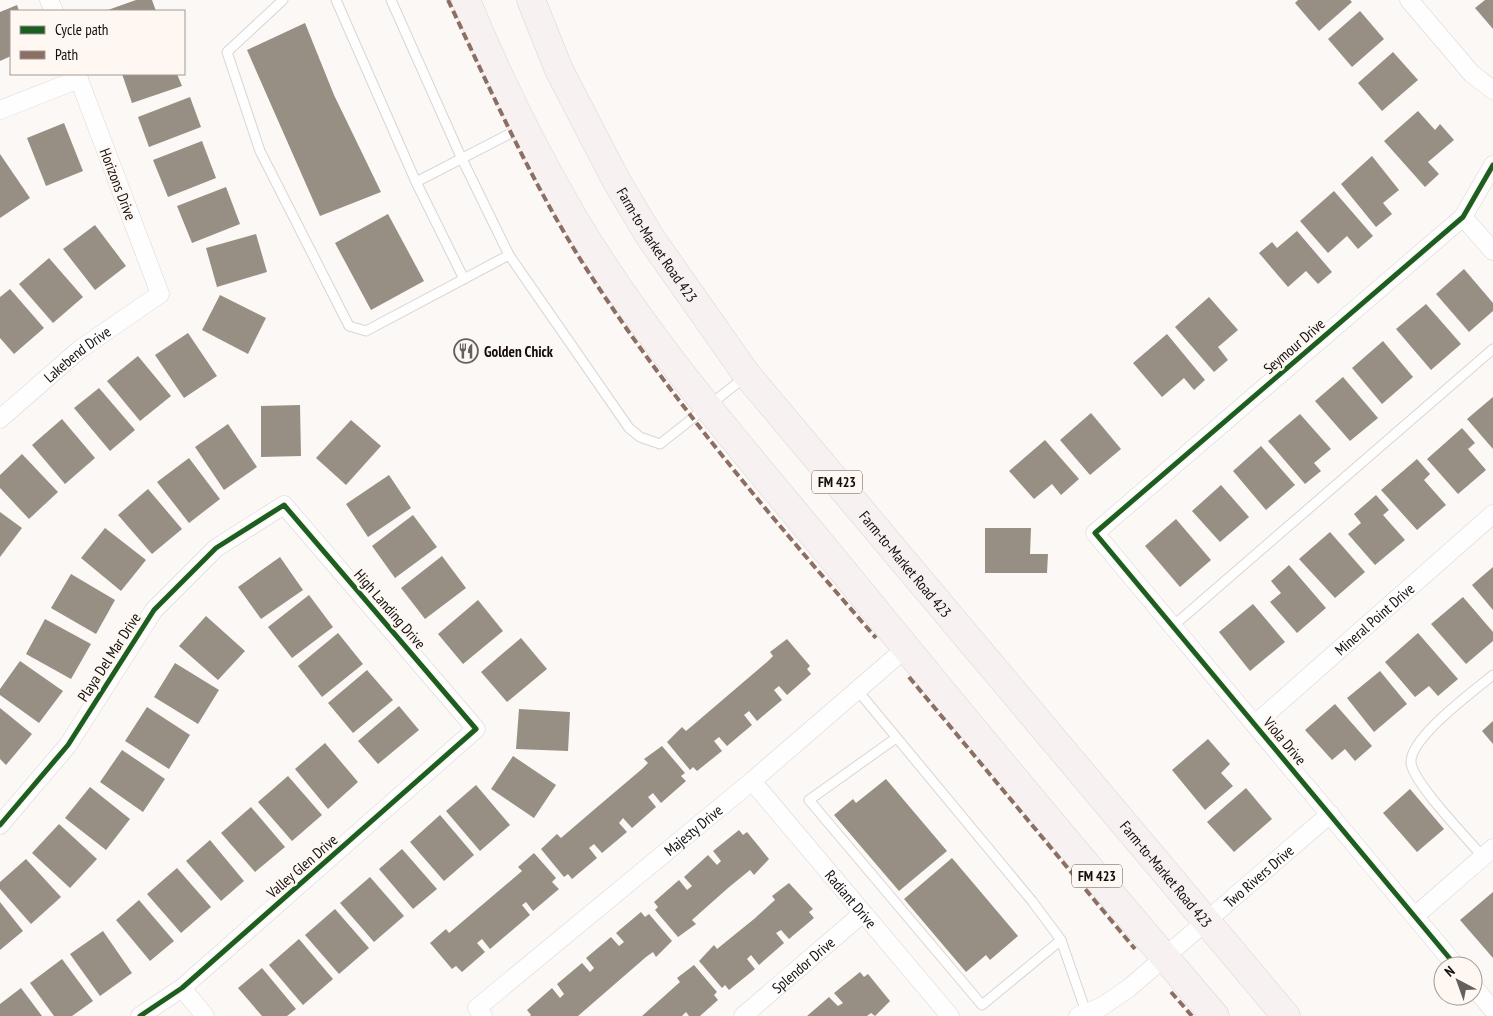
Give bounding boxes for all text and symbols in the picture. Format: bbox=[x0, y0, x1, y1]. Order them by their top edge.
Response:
legend bbox=[10, 10, 185, 75]
text: Cycle path bbox=[55, 20, 108, 39]
text: Path bbox=[55, 45, 78, 64]
street label: Horizons Drive bbox=[96, 145, 140, 223]
street label: Farm-to-Market Road 423 bbox=[613, 184, 702, 305]
street label: Seymour Drive bbox=[1259, 314, 1329, 378]
street label: Lakebend Drive bbox=[40, 322, 114, 386]
restaurant icon: Golden Chick bbox=[453, 338, 479, 364]
place label: Golden Chick bbox=[484, 342, 554, 361]
road number: FM 423 bbox=[812, 471, 862, 494]
street label: Farm-to-Market Road 423 bbox=[856, 507, 956, 621]
street label: High Landing Drive bbox=[350, 565, 430, 653]
street label: Mineral Point Drive bbox=[1331, 579, 1418, 659]
street label: Playa Del Mar Drive bbox=[73, 609, 145, 705]
street label: Viola Drive bbox=[1259, 712, 1310, 769]
street label: Majesty Drive bbox=[660, 800, 726, 859]
street label: Farm-to-Market Road 423 bbox=[1116, 817, 1217, 931]
street label: Valley Glen Drive bbox=[262, 830, 341, 903]
street label: Two Rivers Drive bbox=[1220, 841, 1297, 911]
road number: FM 423 bbox=[1072, 864, 1122, 888]
street label: Radiant Drive bbox=[821, 866, 881, 932]
street label: Splendor Drive bbox=[768, 932, 838, 997]
north arrow bbox=[1433, 956, 1483, 1006]
text: N bbox=[1441, 962, 1458, 980]

